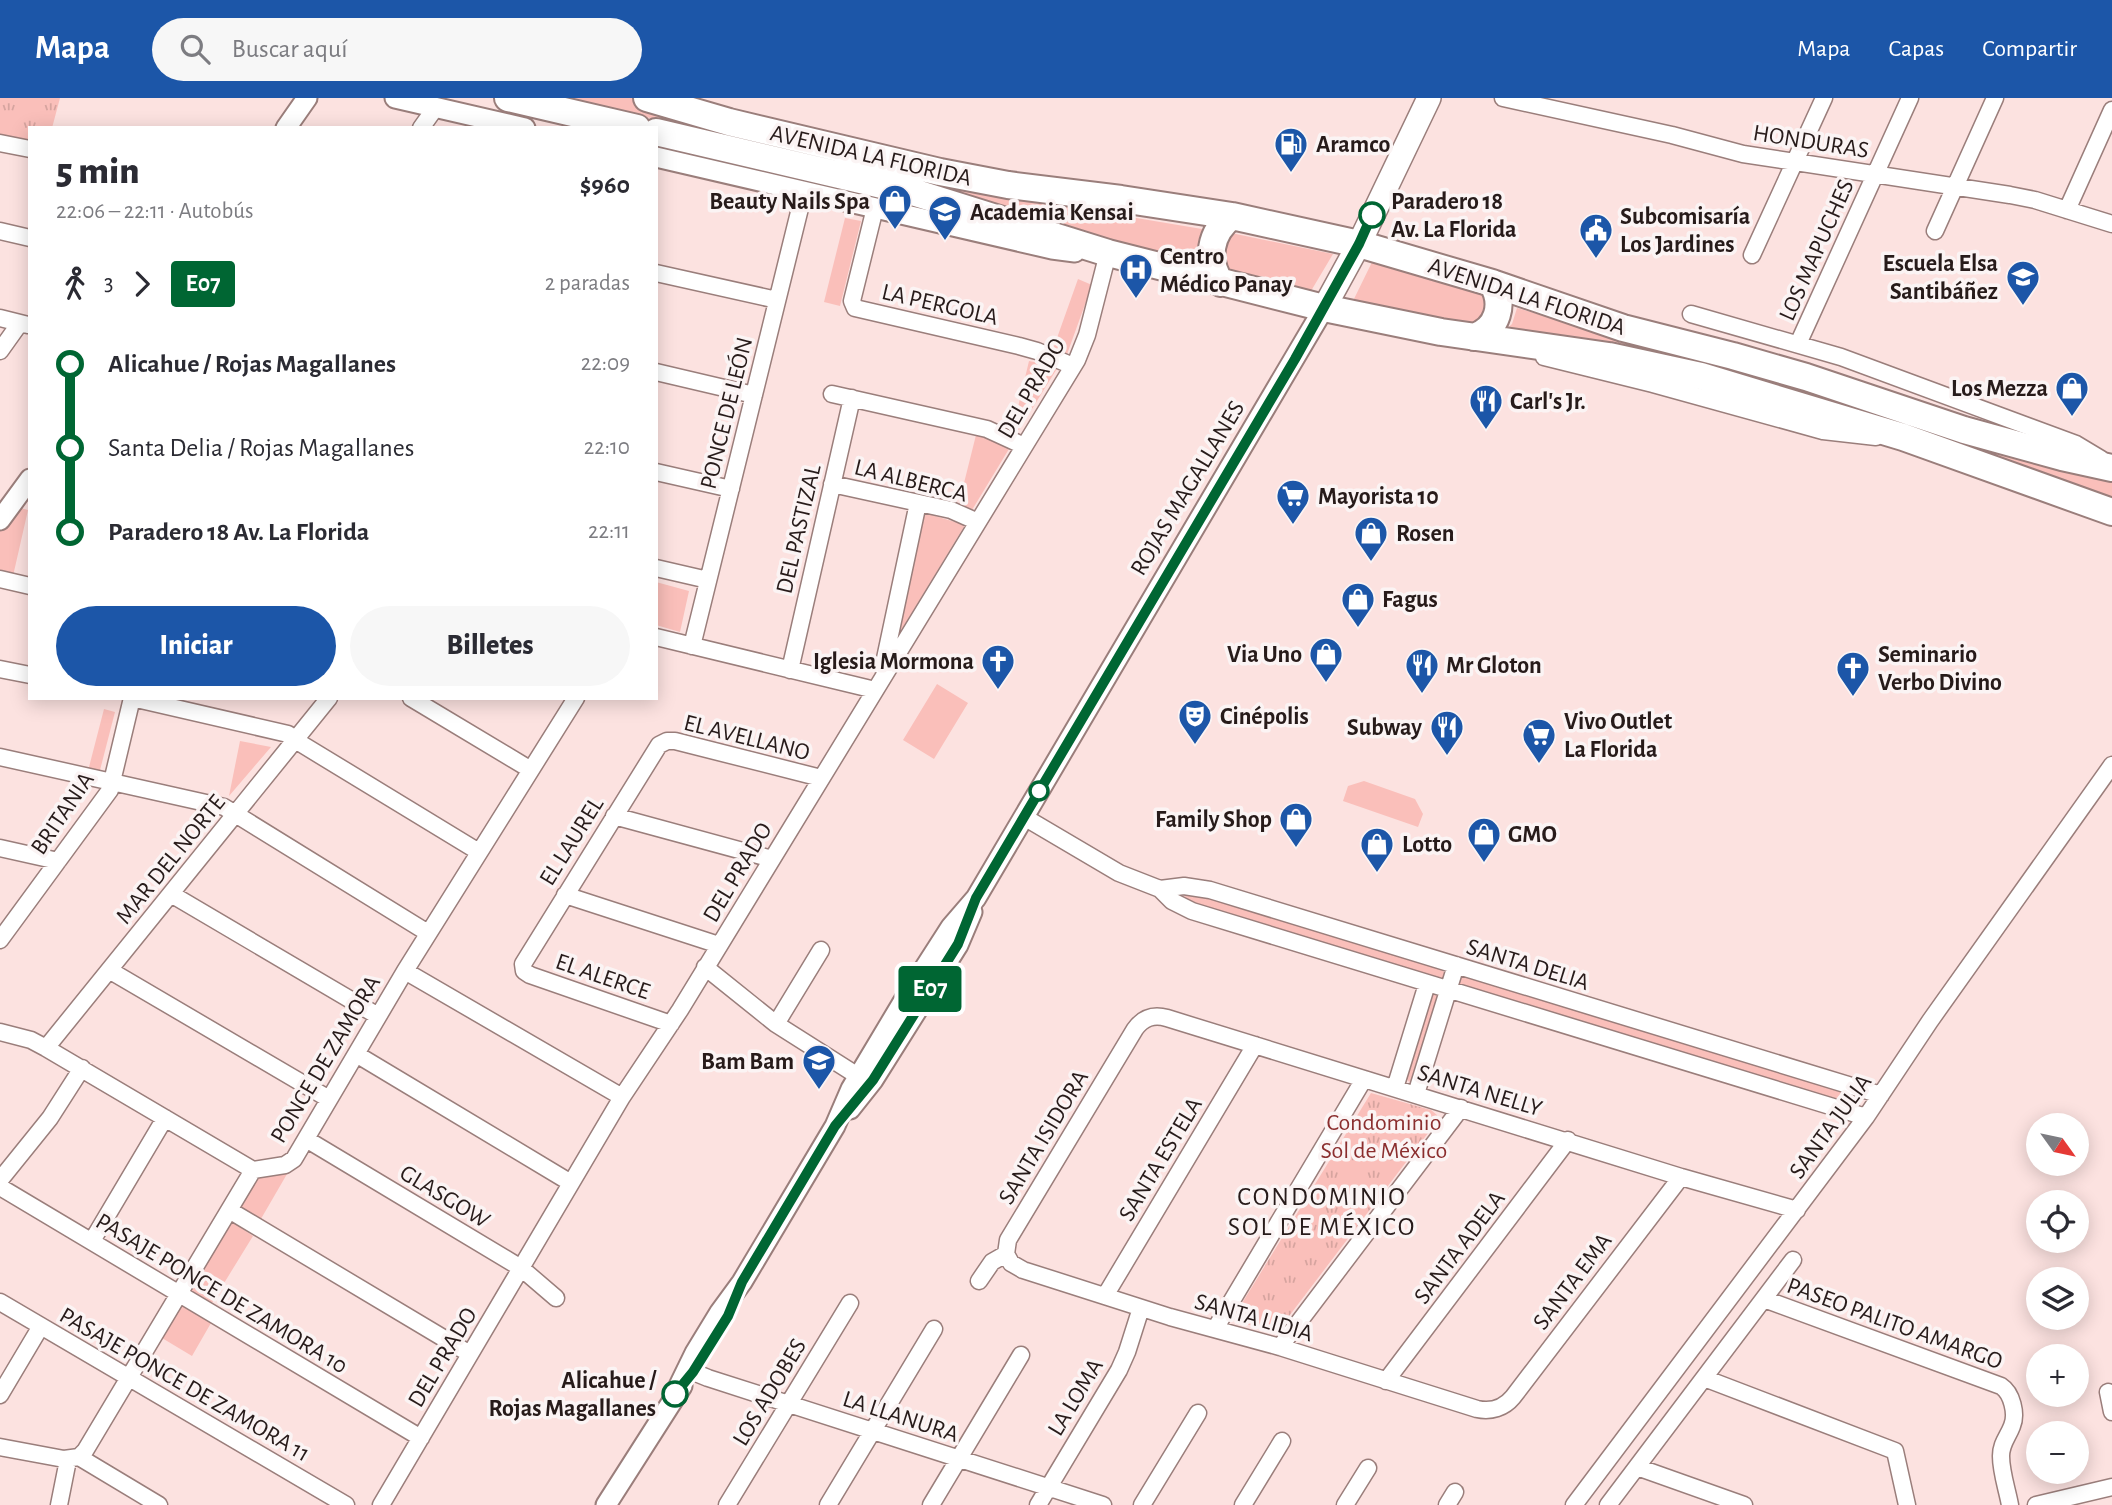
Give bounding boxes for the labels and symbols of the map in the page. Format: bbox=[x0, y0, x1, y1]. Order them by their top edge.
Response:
street label: AVENIDA LA FLORIDA bbox=[768, 121, 974, 191]
street label: HONDURAS bbox=[1751, 121, 1870, 163]
fuel station icon: Aramco bbox=[1272, 125, 1310, 174]
place label: Aramco bbox=[1316, 133, 1390, 157]
street label: LOS MAPUCHES bbox=[1775, 176, 1859, 325]
shop icon: Beauty Nails Spa bbox=[876, 182, 914, 231]
place label: Beauty Nails Spa bbox=[709, 190, 870, 214]
place label: Paradero 18 Av. La Florida bbox=[1391, 190, 1517, 242]
school or university icon: Academia Kensai bbox=[926, 193, 964, 242]
place label: Academia Kensai bbox=[970, 201, 1134, 225]
marker: Paradero 18 Av. La Florida bbox=[1359, 202, 1385, 228]
place label: Subcomisaría Los Jardines bbox=[1620, 205, 1750, 257]
public building icon: Subcomisaría Los Jardines bbox=[1577, 211, 1615, 260]
place label: Centro Médico Panay bbox=[1160, 245, 1293, 297]
hospital icon: Centro Médico Panay bbox=[1117, 251, 1155, 300]
place label: Escuela Elsa Santibáñez bbox=[1883, 252, 1998, 304]
street label: AVENIDA LA FLORIDA bbox=[1425, 254, 1628, 340]
school or university icon: Escuela Elsa Santibáñez bbox=[2004, 258, 2042, 307]
street label: LA PERGOLA bbox=[879, 280, 1000, 330]
street label: PONCE DE LEÓN bbox=[695, 334, 757, 492]
street label: DEL PRADO bbox=[994, 334, 1070, 443]
shop icon: Los Mezza bbox=[2053, 369, 2091, 418]
place label: Los Mezza bbox=[1951, 377, 2048, 401]
restaurant icon: Carl's Jr. bbox=[1467, 382, 1505, 431]
place label: Carl's Jr. bbox=[1510, 390, 1586, 414]
street label: ROJAS MAGALLANES bbox=[1126, 397, 1249, 580]
street label: LA ALBERCA bbox=[852, 455, 970, 507]
street label: DEL PASTIZAL bbox=[772, 462, 825, 596]
supermarket icon: Mayorista 10 bbox=[1274, 477, 1312, 526]
place label: Mayorista 10 bbox=[1318, 485, 1439, 509]
shop icon: Rosen bbox=[1352, 514, 1390, 563]
place label: Rosen bbox=[1396, 522, 1454, 546]
shop icon: Fagus bbox=[1339, 580, 1377, 629]
place label: Fagus bbox=[1382, 588, 1438, 612]
shop icon: Via Uno bbox=[1307, 635, 1345, 684]
church icon: Iglesia Mormona bbox=[979, 642, 1017, 691]
place label: Via Uno bbox=[1227, 643, 1302, 667]
place label: Seminario Verbo Divino bbox=[1878, 643, 2002, 695]
restaurant icon: Mr Gloton bbox=[1403, 646, 1441, 695]
church icon: Seminario Verbo Divino bbox=[1834, 649, 1872, 698]
place label: Iglesia Mormona bbox=[813, 650, 974, 674]
place label: Mr Gloton bbox=[1446, 654, 1542, 678]
theatre icon: Cinépolis bbox=[1176, 697, 1214, 746]
place label: Cinépolis bbox=[1220, 705, 1309, 729]
restaurant icon: Subway bbox=[1428, 708, 1466, 757]
place label: Vivo Outlet La Florida bbox=[1564, 710, 1672, 762]
street label: EL AVELLANO bbox=[681, 711, 812, 765]
place label: Subway bbox=[1347, 716, 1422, 740]
supermarket icon: Vivo Outlet La Florida bbox=[1520, 716, 1558, 765]
street label: BRITANIA bbox=[27, 768, 99, 859]
unlabelled marker bbox=[1029, 781, 1049, 801]
street label: MAR DEL NORTE bbox=[112, 790, 230, 929]
street label: EL LAUREL bbox=[535, 793, 608, 890]
shop icon: Family Shop bbox=[1277, 800, 1315, 849]
place label: Family Shop bbox=[1155, 808, 1272, 832]
shop icon: GMO bbox=[1465, 815, 1503, 864]
street label: DEL PRADO bbox=[699, 819, 777, 926]
place label: GMO bbox=[1508, 823, 1557, 847]
shop icon: Lotto bbox=[1358, 825, 1396, 874]
place label: Lotto bbox=[1402, 833, 1452, 857]
street label: SANTA DELIA bbox=[1464, 935, 1592, 995]
street label: EL ALERCE bbox=[552, 950, 653, 1004]
line badge: E07 bbox=[890, 966, 970, 1012]
street label: PONCE DE ZAMORA bbox=[266, 972, 385, 1147]
school or university icon: Bam Bam bbox=[800, 1042, 838, 1091]
place label: Bam Bam bbox=[701, 1050, 794, 1074]
street label: SANTA NELLY bbox=[1415, 1061, 1545, 1121]
street label: SANTA ISIDORA bbox=[995, 1066, 1093, 1209]
street label: SANTA JULIA bbox=[1785, 1070, 1877, 1183]
street label: SANTA ESTELA bbox=[1115, 1094, 1207, 1225]
park label: Condominio Sol de México bbox=[1321, 1111, 1447, 1163]
north arrow bbox=[2026, 1113, 2090, 1176]
street label: GLASGOW bbox=[395, 1161, 494, 1233]
district label: CONDOMINIO SOL DE MÉXICO bbox=[1228, 1184, 1416, 1240]
street label: SANTA ADELA bbox=[1410, 1187, 1510, 1308]
street label: PASAJE PONCE DE ZAMORA 10 bbox=[91, 1209, 351, 1379]
street label: SANTA EMA bbox=[1529, 1229, 1617, 1334]
street label: PASEO PALITO AMARGO bbox=[1784, 1274, 2006, 1374]
street label: SANTA LIDIA bbox=[1192, 1290, 1316, 1346]
street label: PASAJE PONCE DE ZAMORA 11 bbox=[55, 1303, 314, 1466]
street label: DEL PRADO bbox=[404, 1304, 482, 1411]
street label: LOS ADOBES bbox=[729, 1335, 811, 1450]
street label: LA LOMA bbox=[1044, 1355, 1108, 1440]
place label: Alicahue / Rojas Magallanes bbox=[489, 1369, 657, 1421]
marker: Alicahue / Rojas Magallanes bbox=[662, 1381, 688, 1407]
street label: LA LLANURA bbox=[840, 1387, 962, 1447]

